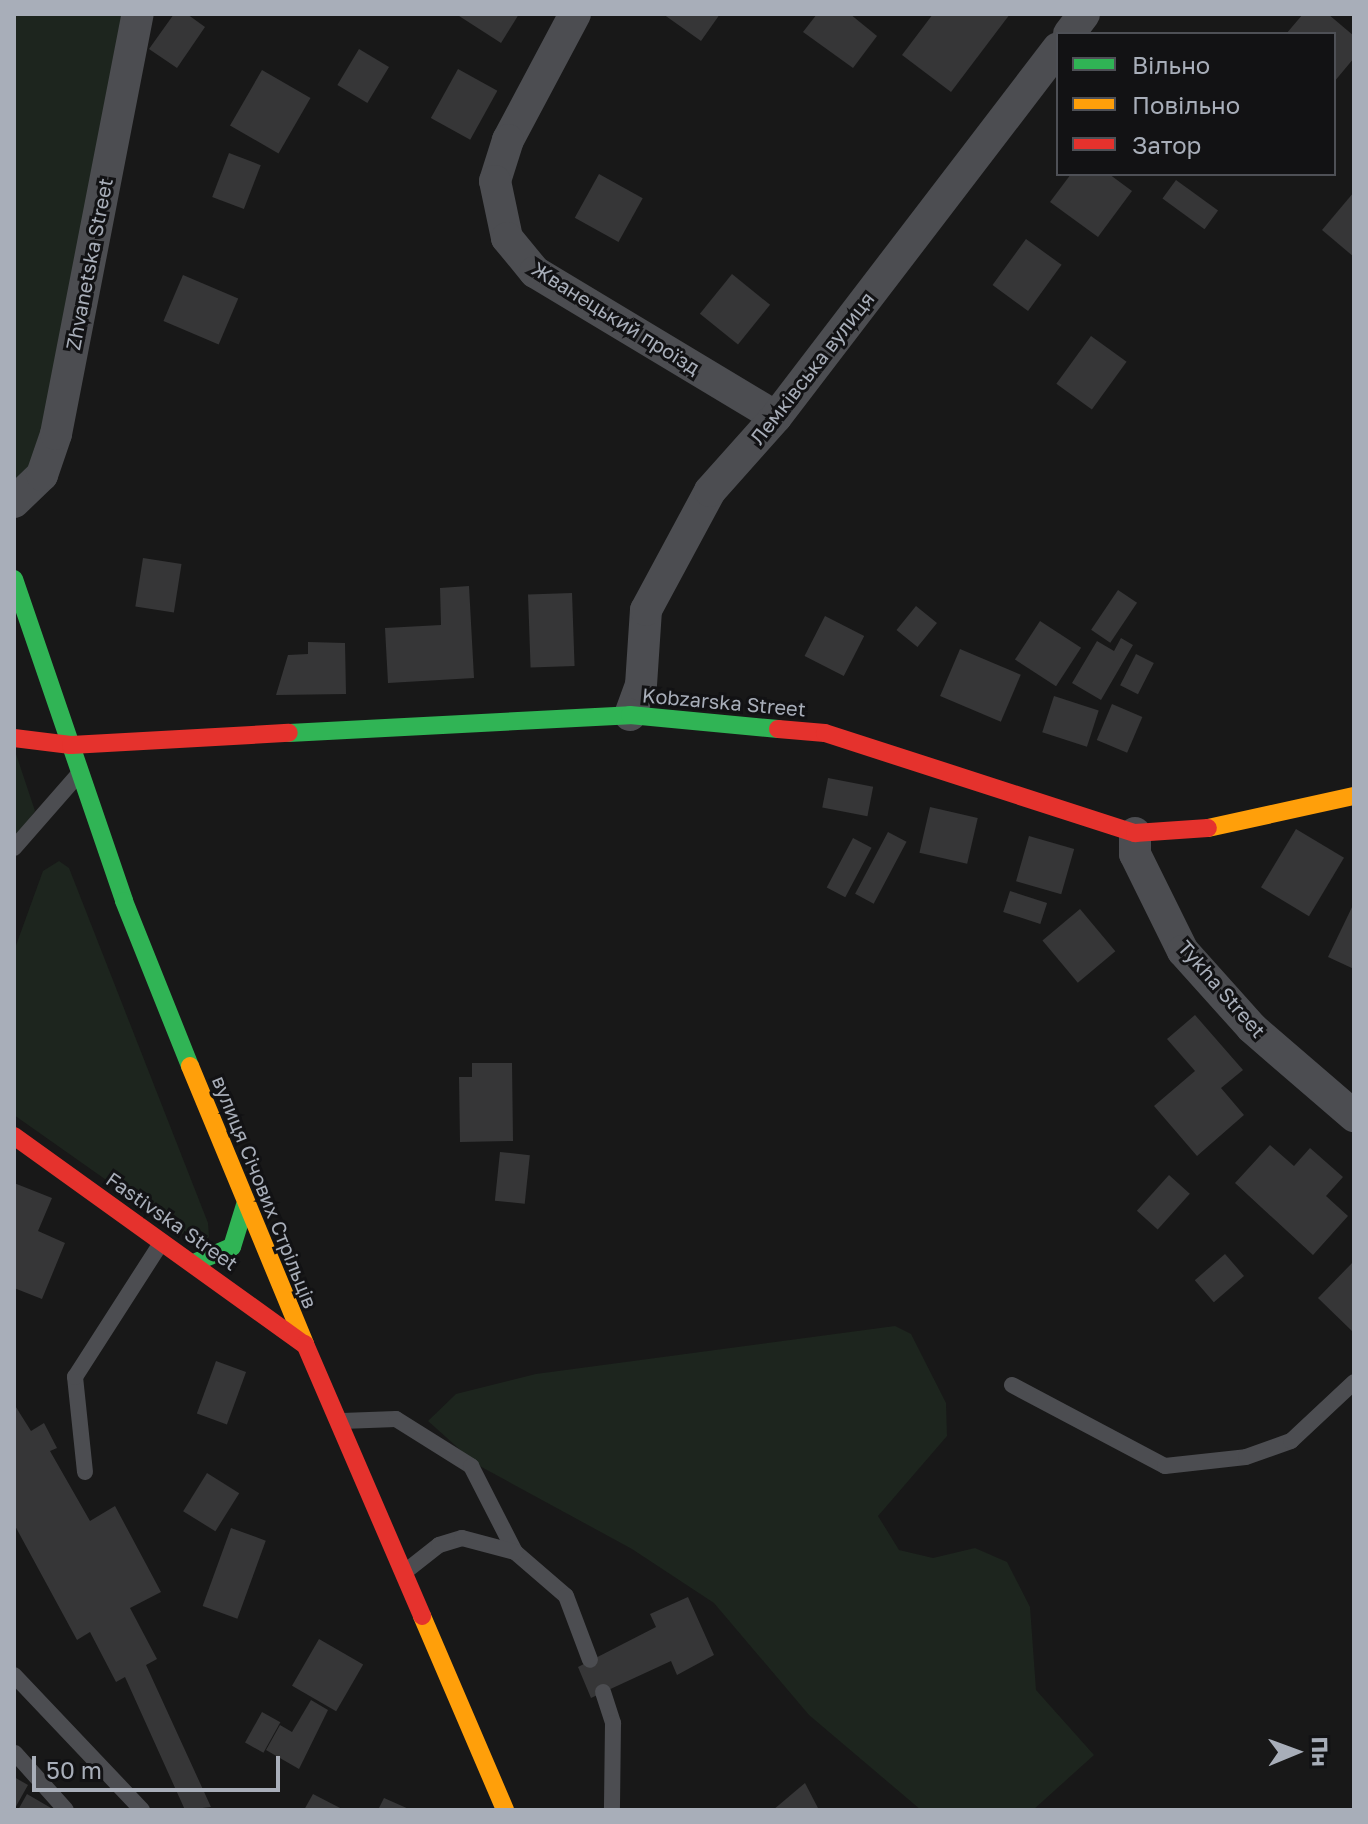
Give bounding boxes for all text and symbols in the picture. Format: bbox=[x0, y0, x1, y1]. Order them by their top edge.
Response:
legend bbox=[1056, 32, 1336, 176]
text: Вільно bbox=[1132, 50, 1210, 79]
text: Повільно bbox=[1132, 90, 1240, 119]
text: Затор bbox=[1132, 130, 1201, 159]
street label: Zhvanetska Street bbox=[61, 176, 117, 352]
street label: Жванецький проїзд bbox=[528, 257, 704, 379]
street label: Лемківська вулиця bbox=[745, 287, 879, 449]
street label: Kobzarska Street bbox=[641, 683, 807, 721]
street label: Tykha Street bbox=[1173, 935, 1271, 1043]
street label: вулиця Січових Стрільців bbox=[207, 1072, 323, 1312]
street label: Fastivska Street bbox=[102, 1167, 242, 1275]
north arrow bbox=[1256, 1712, 1336, 1792]
text: Пн bbox=[1307, 1736, 1334, 1767]
scale bar bbox=[36, 1740, 284, 1790]
text: 50 m bbox=[46, 1755, 102, 1784]

